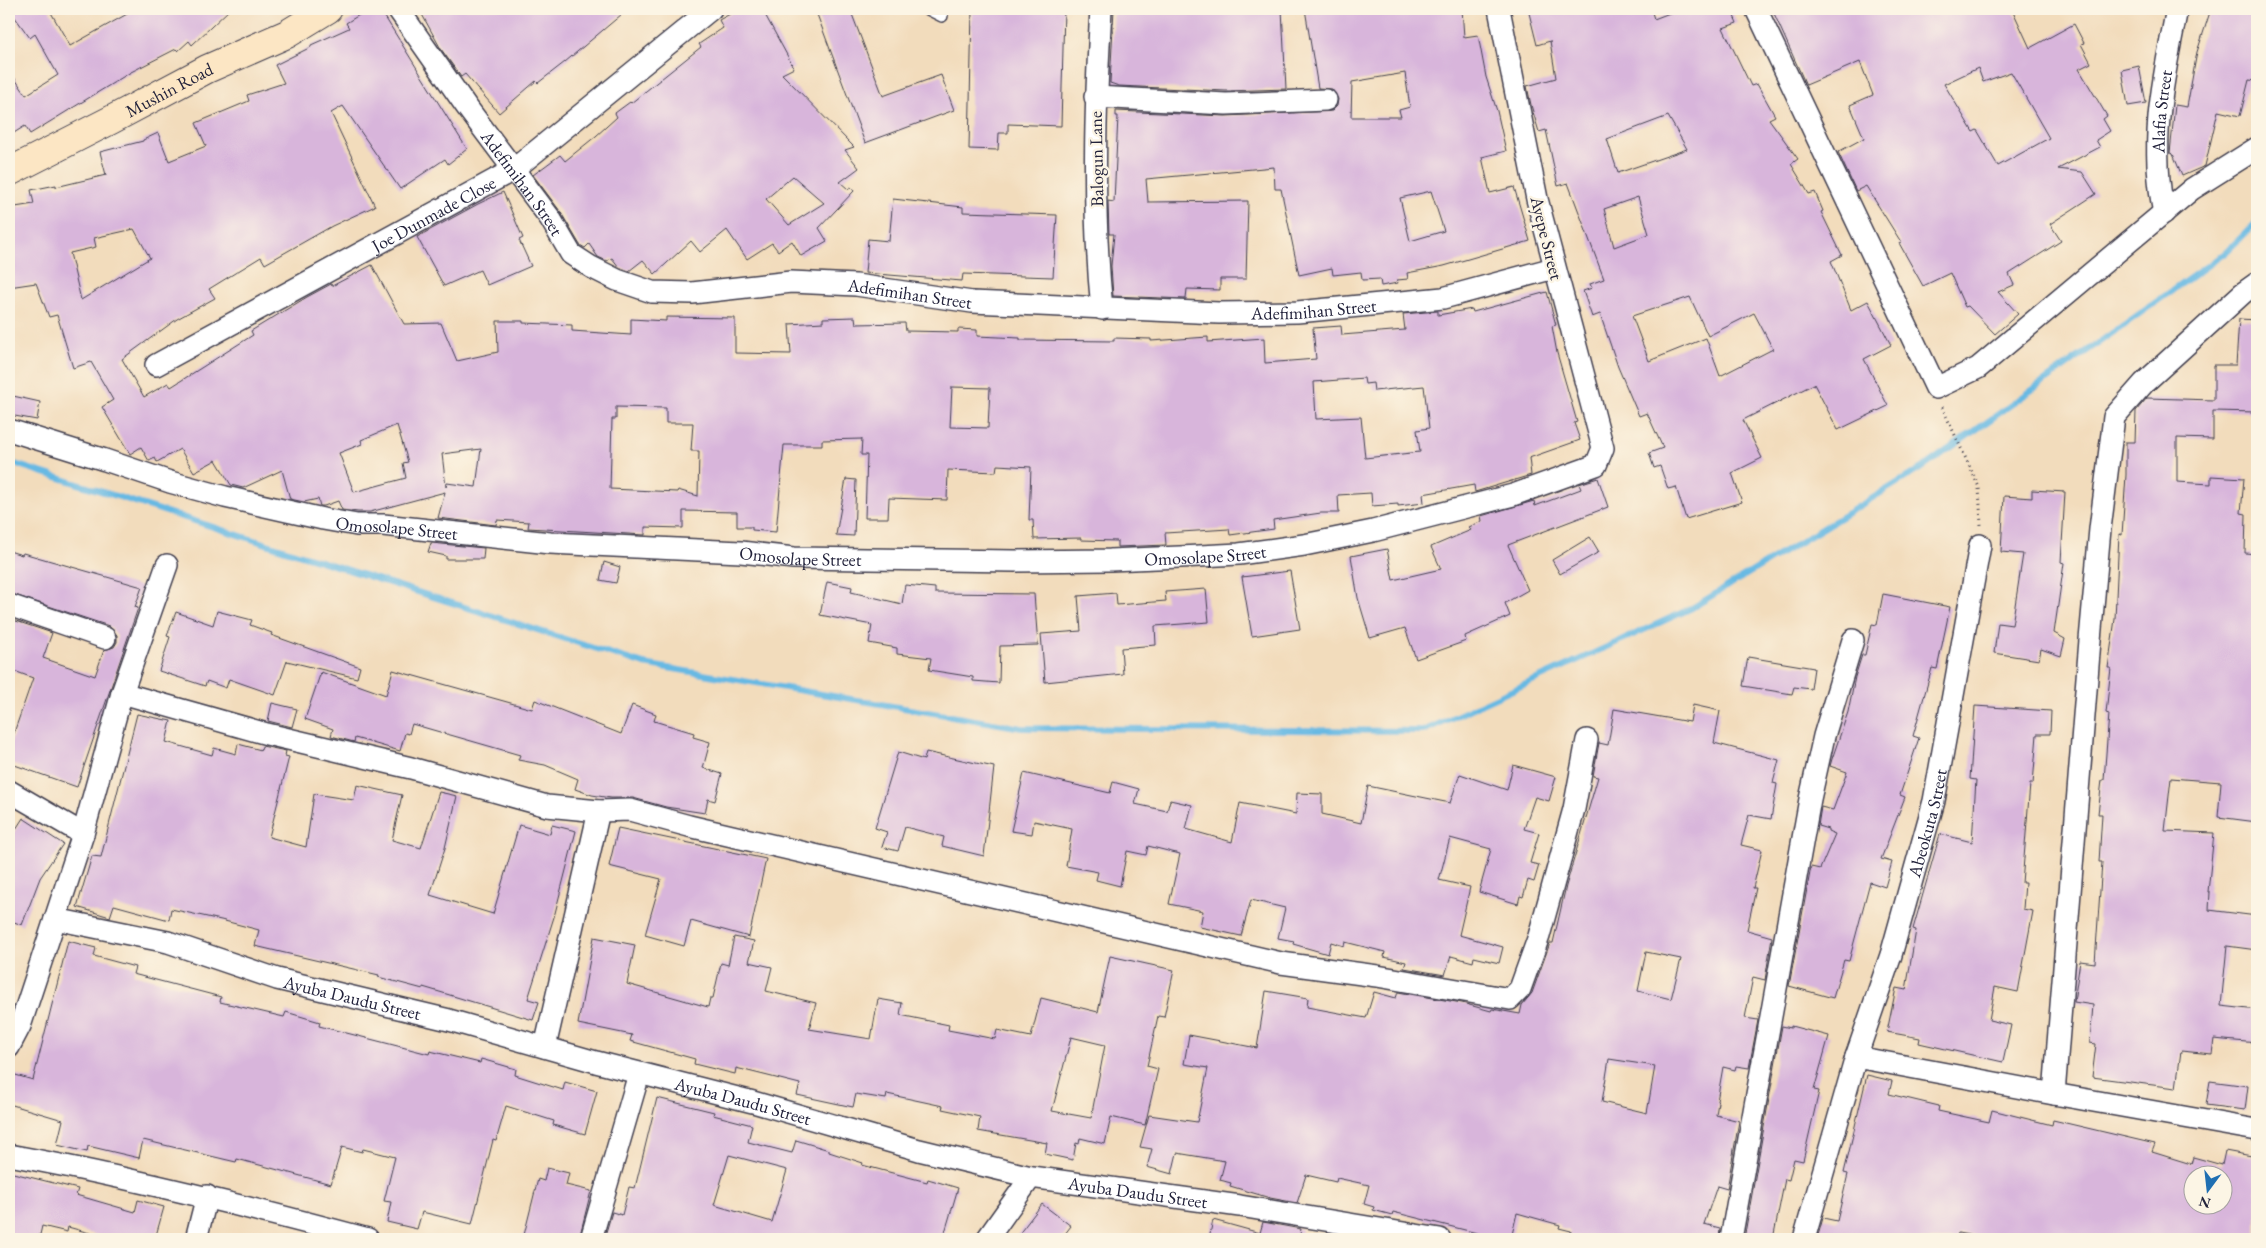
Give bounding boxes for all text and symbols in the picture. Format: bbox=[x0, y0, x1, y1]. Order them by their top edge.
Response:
street label: Mushin Road bbox=[121, 56, 217, 122]
street label: Alafia Street bbox=[2146, 68, 2177, 154]
street label: Balogun Lane bbox=[1084, 111, 1108, 207]
street label: Adefimihan Street bbox=[476, 125, 569, 240]
street label: Joe Dunmade Close bbox=[365, 170, 499, 258]
street label: Ayepe Street bbox=[1525, 193, 1569, 282]
street label: Adefimihan Street bbox=[846, 273, 974, 313]
street label: Adefimihan Street bbox=[1250, 293, 1378, 324]
street label: Omosolape Street bbox=[334, 510, 459, 545]
street label: Omosolape Street bbox=[1144, 539, 1268, 570]
street label: Omosolape Street bbox=[738, 540, 862, 570]
street label: Abeokuta Street bbox=[1902, 767, 1951, 881]
street label: Ayuba Daudu Street bbox=[281, 969, 424, 1025]
street label: Ayuba Daudu Street bbox=[671, 1071, 814, 1130]
north arrow bbox=[2184, 1166, 2234, 1216]
street label: Ayuba Daudu Street bbox=[1066, 1171, 1209, 1213]
text: N bbox=[2196, 1192, 2212, 1213]

